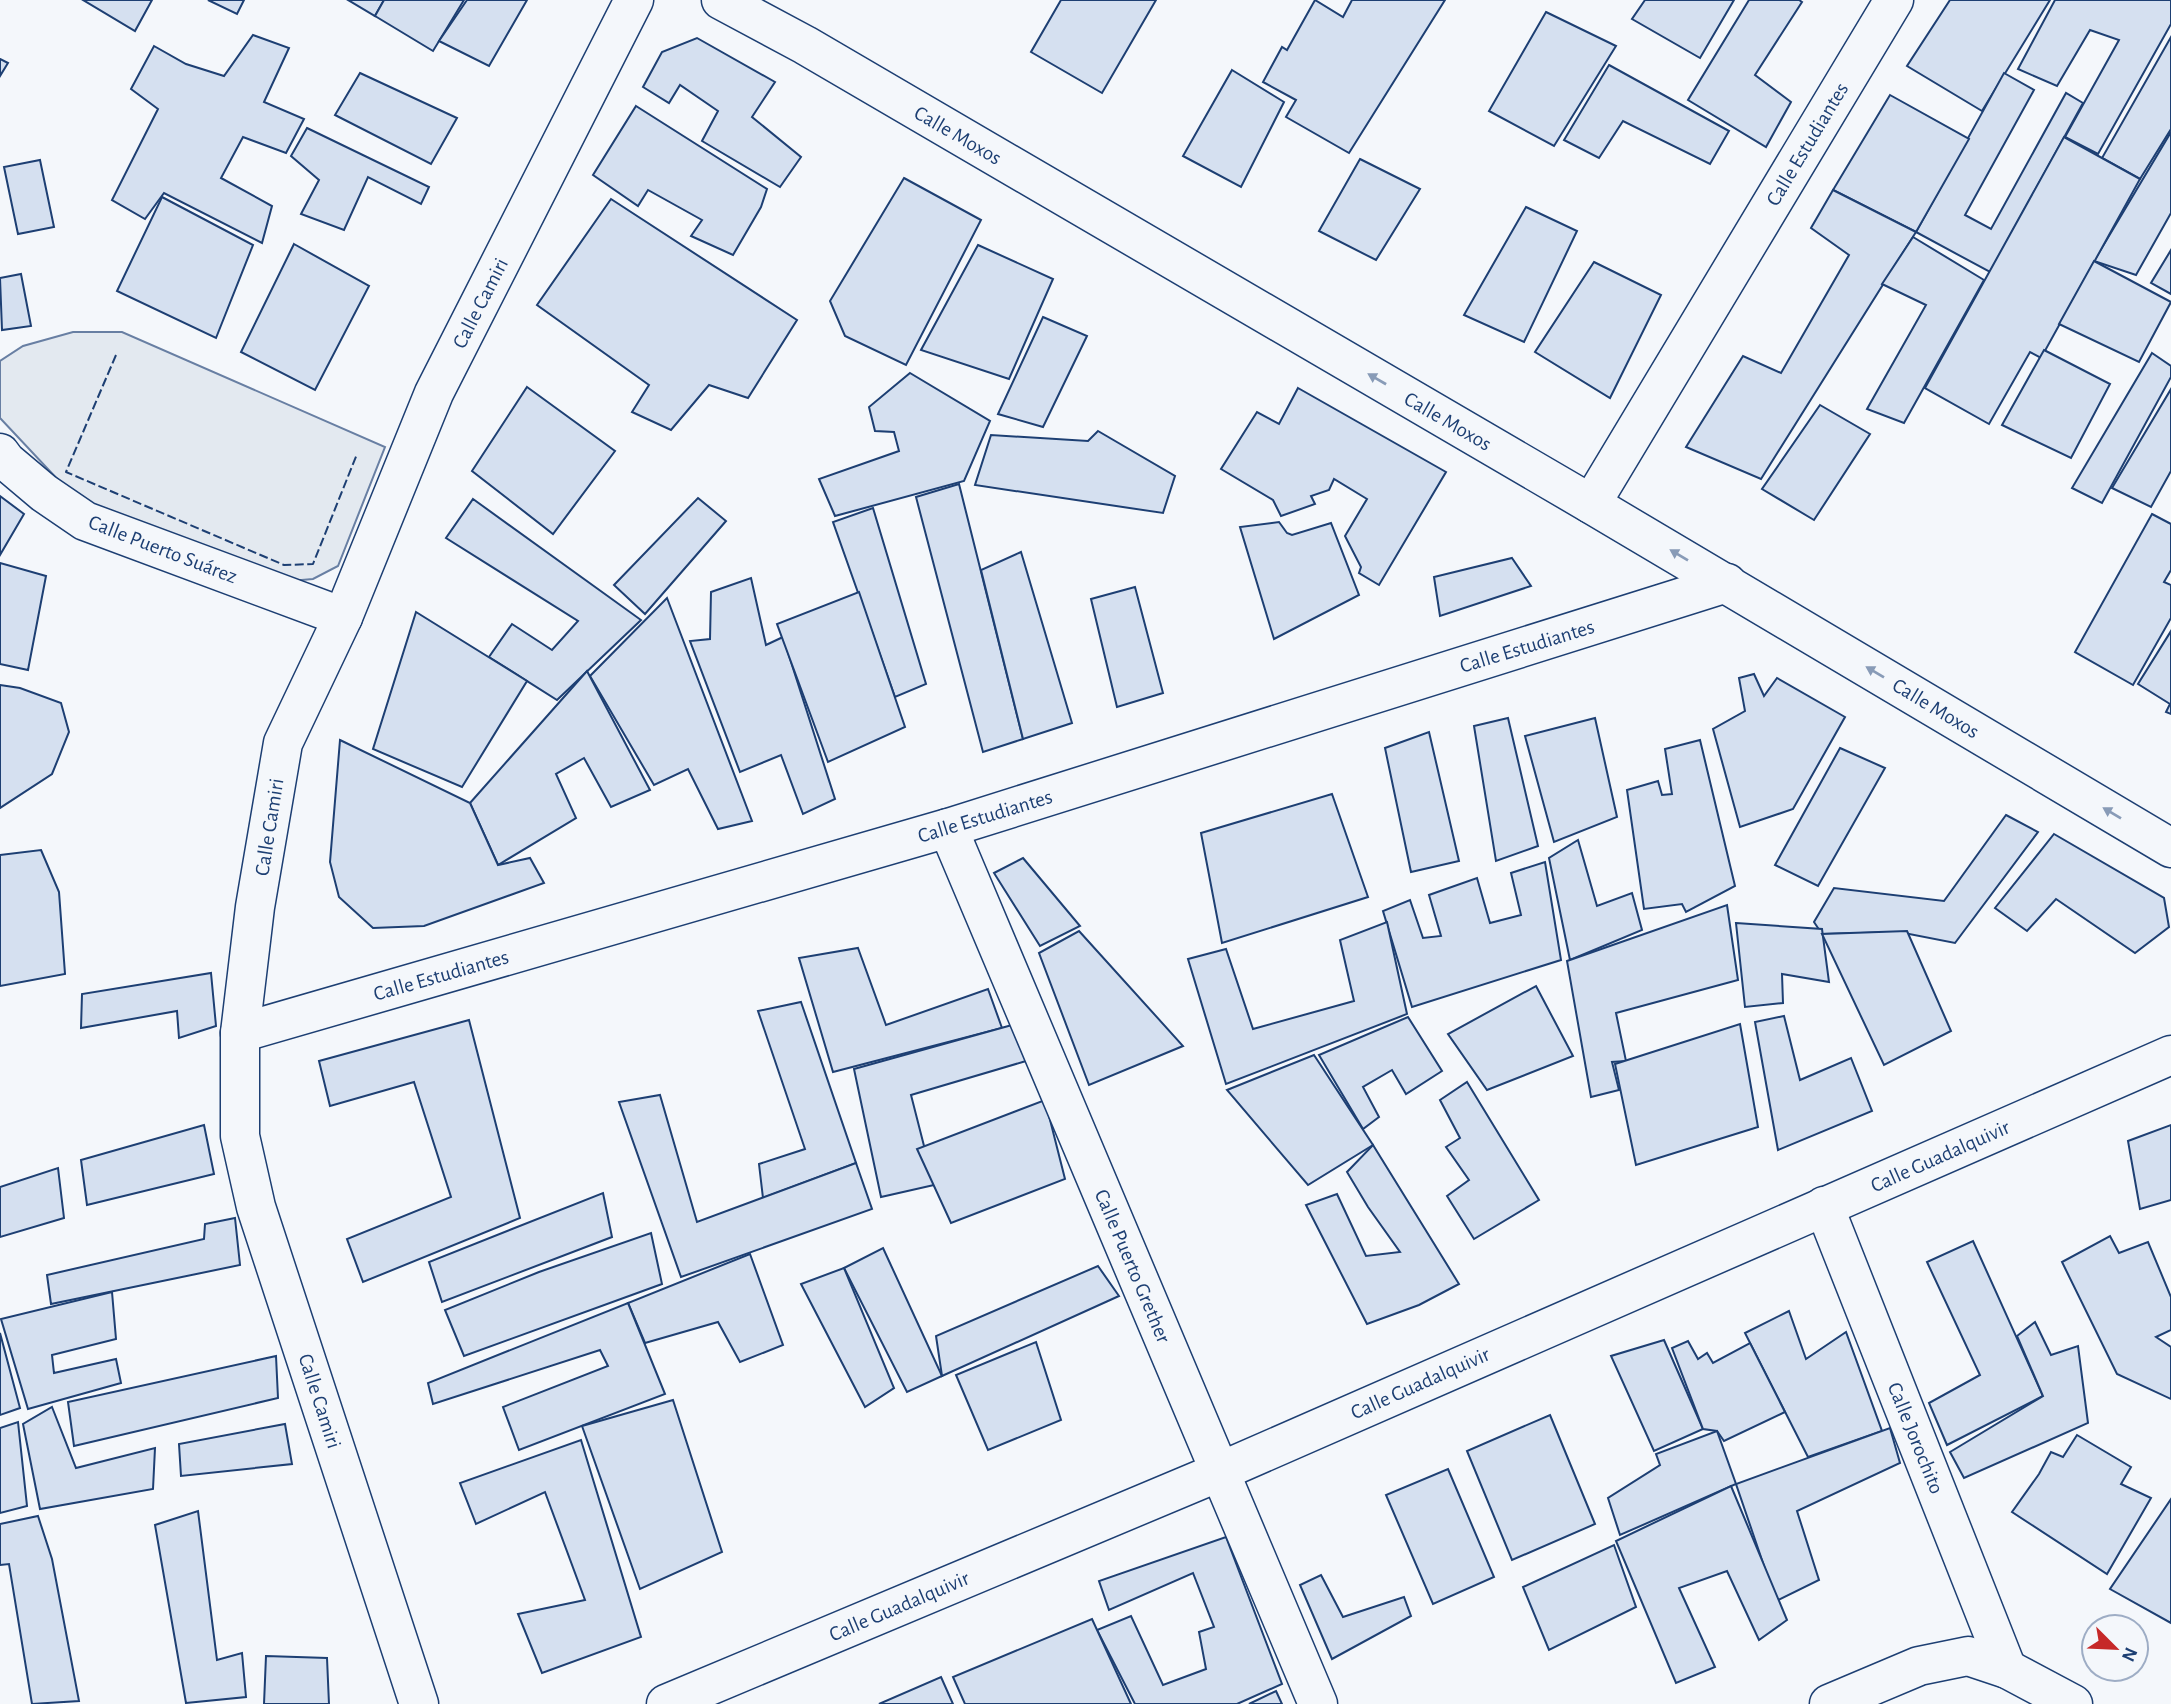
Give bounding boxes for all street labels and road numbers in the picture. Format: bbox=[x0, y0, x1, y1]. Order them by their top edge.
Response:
street label: Calle Estudiantes bbox=[1762, 79, 1852, 209]
street label: Calle Moxos bbox=[910, 102, 1005, 169]
street label: Calle Camiri bbox=[449, 255, 512, 352]
street label: Calle Moxos bbox=[1400, 388, 1495, 455]
street label: Calle Puerto Suárez bbox=[86, 511, 240, 587]
street label: Calle Estudiantes bbox=[1457, 616, 1597, 677]
street label: Calle Moxos bbox=[1889, 674, 1983, 742]
street label: Calle Camiri bbox=[251, 777, 288, 877]
street label: Calle Estudiantes bbox=[915, 786, 1055, 847]
street label: Calle Estudiantes bbox=[371, 946, 511, 1005]
street label: Calle Guadalquivir bbox=[1868, 1116, 2013, 1196]
street label: Calle Puerto Grether bbox=[1091, 1186, 1174, 1346]
street label: Calle Guadalquivir bbox=[1348, 1343, 1493, 1423]
street label: Calle Camiri bbox=[294, 1351, 345, 1451]
street label: Calle Jorochito bbox=[1884, 1379, 1947, 1497]
street label: Calle Guadalquivir bbox=[826, 1567, 972, 1645]

